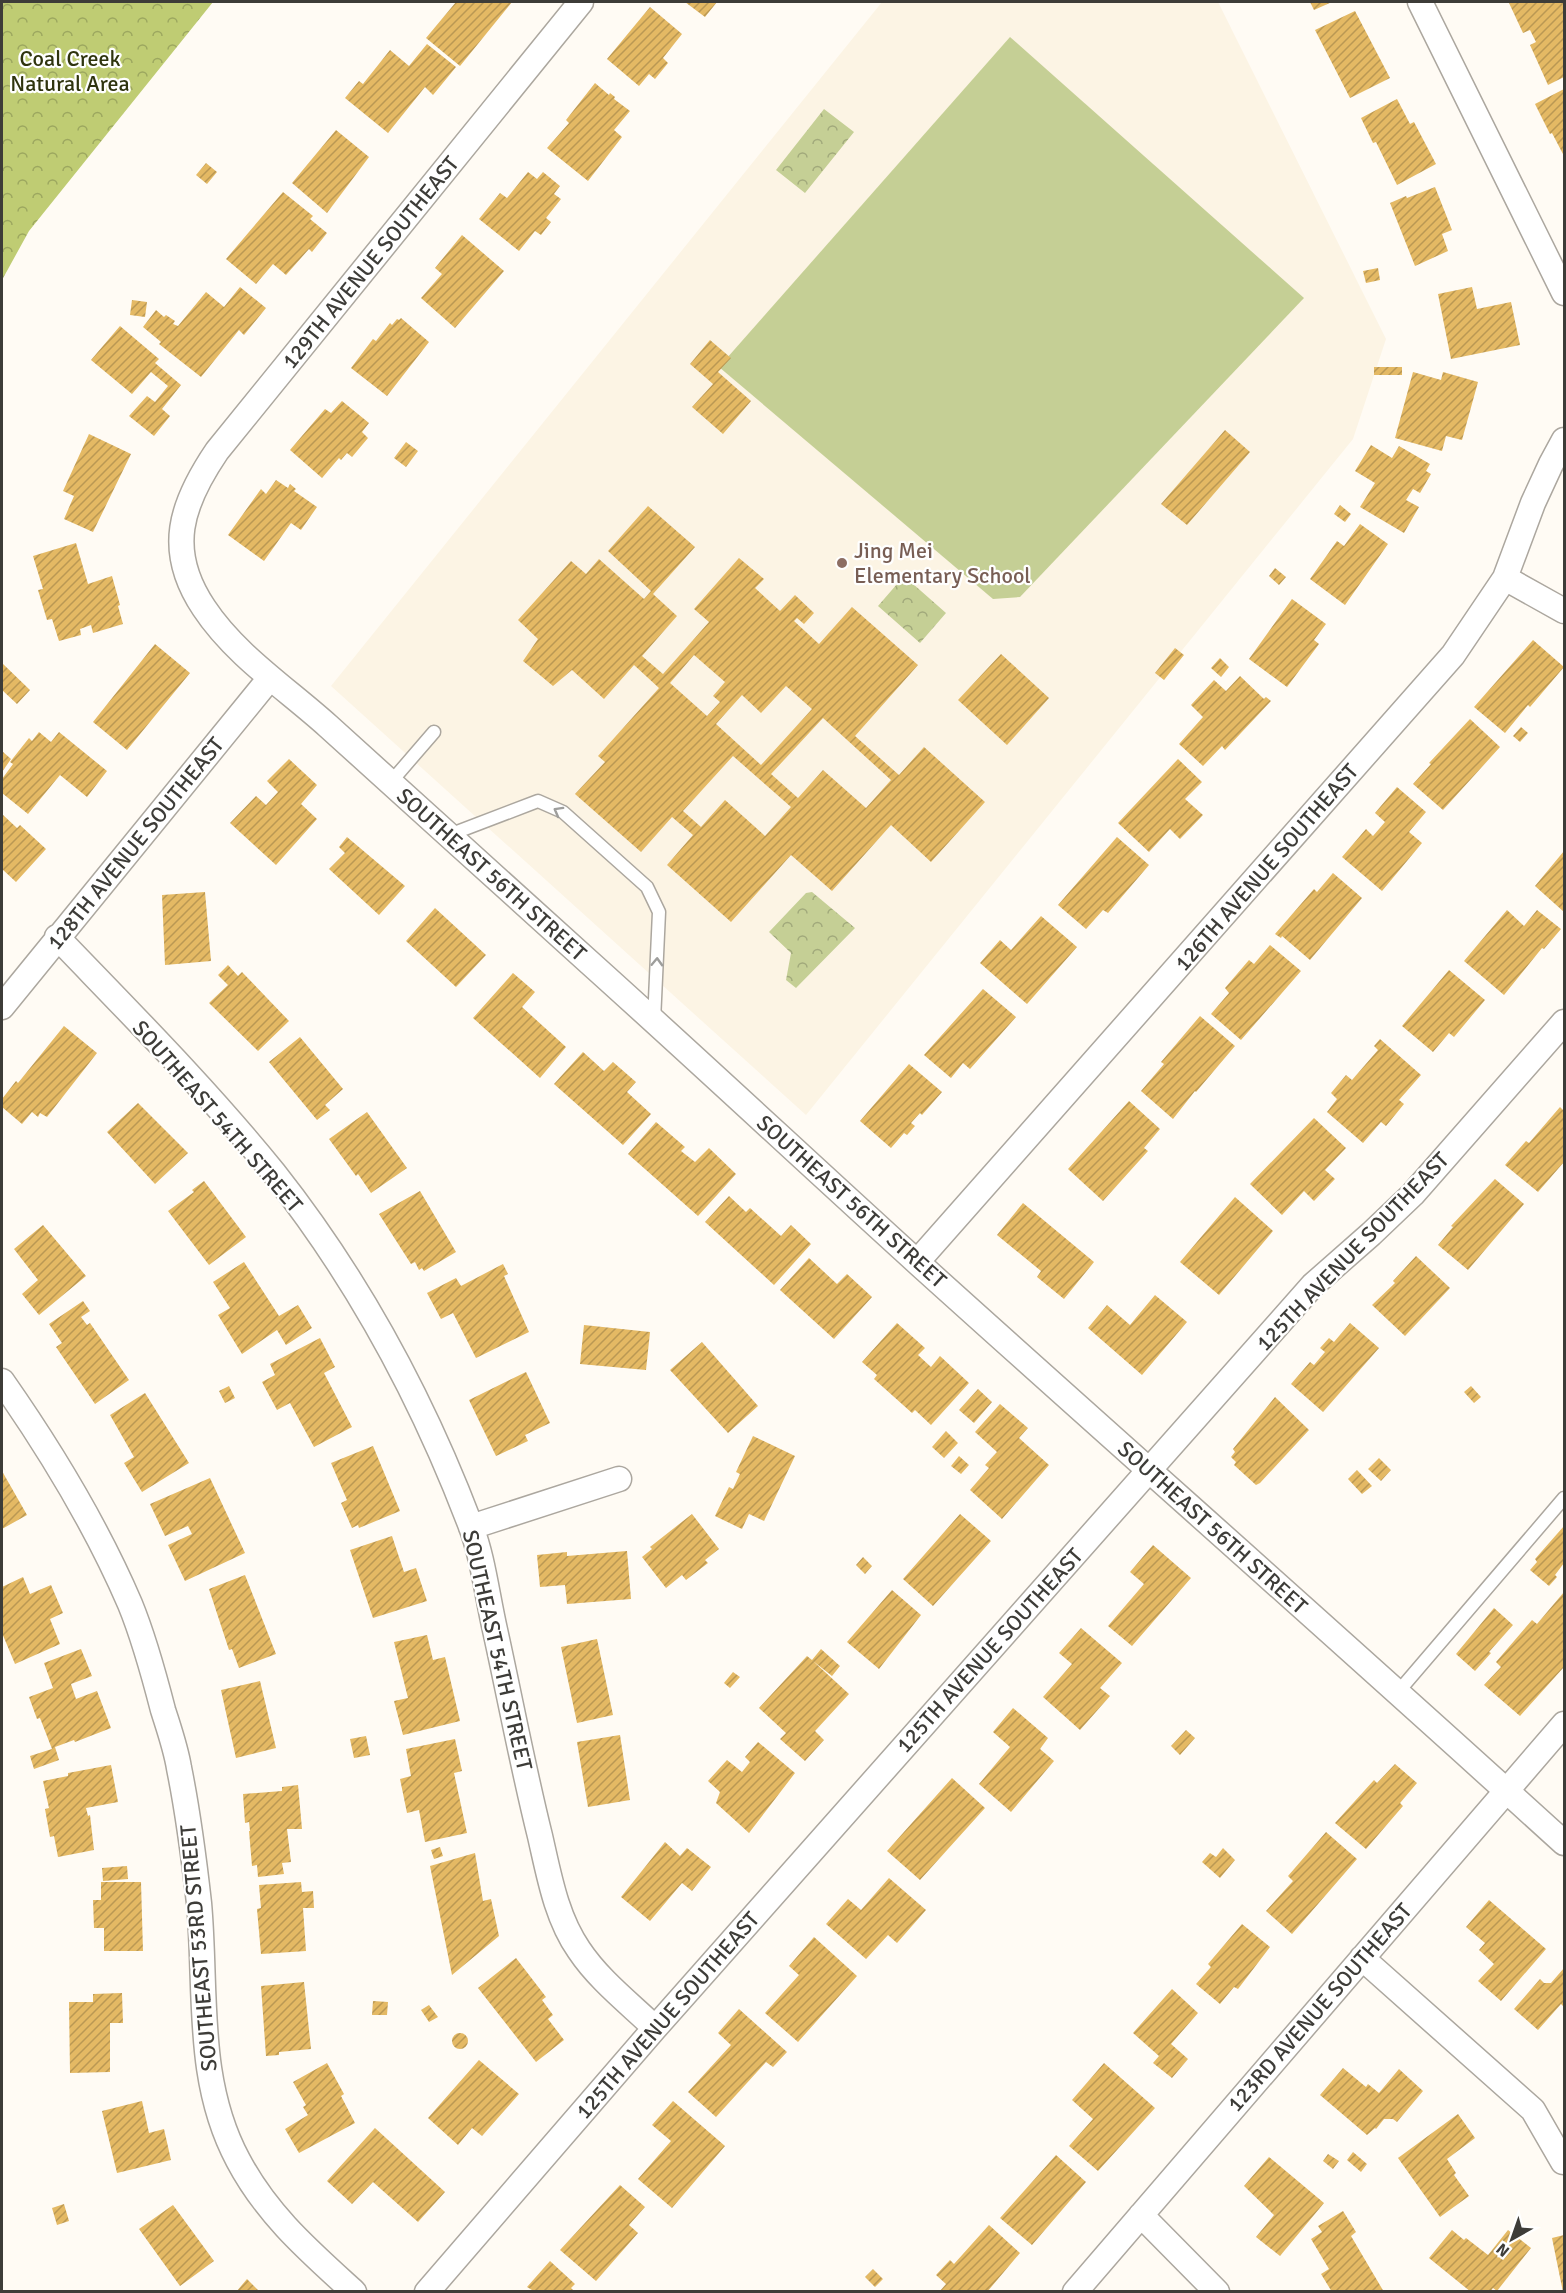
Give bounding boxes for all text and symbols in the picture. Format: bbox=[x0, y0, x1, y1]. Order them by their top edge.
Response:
park label: Coal Creek Natural Area bbox=[10, 45, 130, 97]
street label: 129TH AVENUE SOUTHEAST bbox=[276, 150, 465, 374]
place label: Jing Mei Elementary School bbox=[854, 537, 1031, 589]
marker: Jing Mei Elementary School bbox=[835, 556, 849, 570]
street label: 128TH AVENUE SOUTHEAST bbox=[41, 731, 230, 955]
street label: 126TH AVENUE SOUTHEAST bbox=[1169, 758, 1364, 977]
street label: SOUTHEAST 56TH STREET bbox=[391, 782, 592, 967]
one-way arrow bbox=[554, 807, 564, 818]
one-way arrow bbox=[650, 958, 663, 967]
street label: SOUTHEAST 54TH STREET bbox=[127, 1015, 309, 1218]
street label: SOUTHEAST 56TH STREET bbox=[751, 1109, 952, 1294]
street label: 125TH AVENUE SOUTHEAST bbox=[1250, 1146, 1455, 1356]
street label: SOUTHEAST 56TH STREET bbox=[1112, 1435, 1313, 1620]
street label: SOUTHEAST 54TH STREET bbox=[457, 1527, 538, 1773]
street label: 125TH AVENUE SOUTHEAST bbox=[890, 1542, 1088, 1758]
street label: SOUTHEAST 53RD STREET bbox=[174, 1823, 223, 2073]
street label: 123RD AVENUE SOUTHEAST bbox=[1221, 1897, 1417, 2117]
street label: 125TH AVENUE SOUTHEAST bbox=[570, 1906, 765, 2125]
north arrow bbox=[1482, 2209, 1542, 2269]
text: N bbox=[1492, 2238, 1514, 2261]

